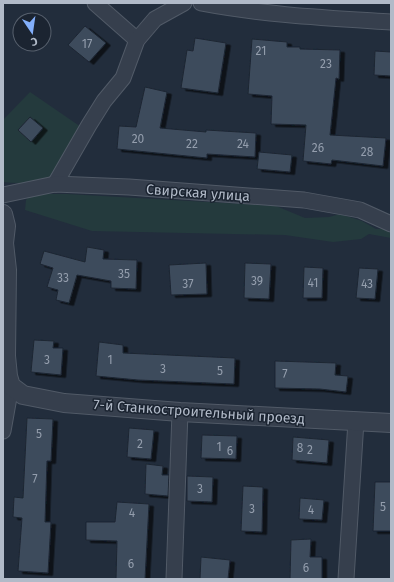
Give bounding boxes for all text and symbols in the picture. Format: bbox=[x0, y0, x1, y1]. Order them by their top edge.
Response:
north arrow bbox=[12, 12, 52, 52]
text: С bbox=[29, 34, 39, 48]
house number: 17 bbox=[82, 37, 92, 51]
house number: 21 bbox=[256, 44, 266, 58]
house number: 23 bbox=[320, 57, 332, 71]
house number: 20 bbox=[132, 132, 145, 146]
house number: 22 bbox=[186, 137, 198, 151]
house number: 24 bbox=[237, 137, 250, 151]
house number: 26 bbox=[312, 141, 324, 155]
house number: 28 bbox=[361, 145, 374, 159]
street label: Свирская улица bbox=[146, 181, 250, 205]
house number: 35 bbox=[118, 267, 130, 281]
house number: 33 bbox=[57, 271, 69, 285]
house number: 39 bbox=[251, 274, 263, 288]
house number: 41 bbox=[308, 276, 318, 290]
house number: 37 bbox=[182, 277, 194, 291]
house number: 43 bbox=[361, 277, 373, 291]
house number: 3 bbox=[44, 353, 50, 367]
house number: 1 bbox=[107, 353, 113, 367]
house number: 3 bbox=[160, 362, 166, 376]
house number: 5 bbox=[217, 364, 223, 378]
house number: 7 bbox=[282, 367, 288, 381]
street label: 7-й Станкостроительный проезд bbox=[93, 396, 306, 428]
house number: 5 bbox=[36, 427, 42, 441]
house number: 2 bbox=[137, 437, 143, 451]
house number: 1 bbox=[216, 440, 222, 454]
house number: 8 bbox=[297, 441, 304, 455]
house number: 2 bbox=[307, 443, 313, 457]
house number: 6 bbox=[227, 444, 233, 458]
house number: 7 bbox=[32, 472, 38, 486]
house number: 3 bbox=[197, 482, 203, 496]
house number: 5 bbox=[380, 500, 386, 514]
house number: 3 bbox=[249, 502, 255, 516]
house number: 4 bbox=[308, 503, 315, 517]
house number: 4 bbox=[129, 506, 136, 520]
house number: 6 bbox=[128, 557, 134, 571]
house number: 6 bbox=[303, 561, 309, 575]

